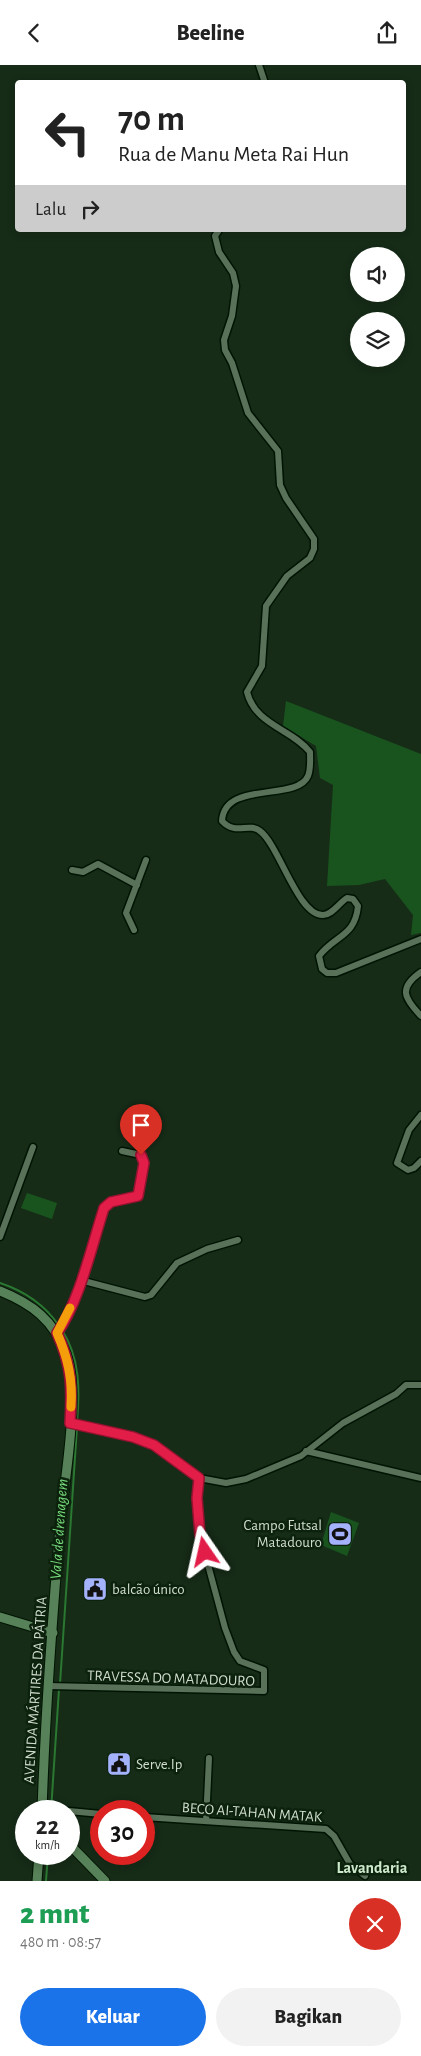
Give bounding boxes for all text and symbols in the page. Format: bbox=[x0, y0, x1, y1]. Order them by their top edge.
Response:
icon: back bbox=[20, 19, 48, 47]
icon: share bbox=[373, 19, 401, 47]
text: Beeline bbox=[176, 22, 245, 44]
icon: left bbox=[35, 100, 100, 165]
text: 70 m bbox=[118, 102, 185, 137]
text: Rua de Manu Meta Rai Hun bbox=[118, 143, 349, 165]
icon: right bbox=[76, 195, 104, 223]
text: Lalu bbox=[35, 200, 66, 219]
map controls bbox=[350, 247, 405, 367]
button: sound bbox=[350, 247, 405, 302]
button: layers bbox=[350, 312, 405, 367]
pin bbox=[120, 1104, 162, 1155]
icon: arrive bbox=[127, 1111, 155, 1139]
water label: Vala de drenagem bbox=[47, 1478, 70, 1580]
place label: Campo Futsal Matadouro bbox=[244, 1518, 322, 1550]
sports icon: Campo Futsal Matadouro bbox=[327, 1521, 353, 1547]
position arrow bbox=[178, 1525, 230, 1577]
public building icon: balcão único bbox=[82, 1576, 108, 1602]
place label: balcão único bbox=[112, 1582, 185, 1597]
street label: AVENIDA MÁRTIRES DA PÁTRIA bbox=[19, 1595, 50, 1784]
street label: TRAVESSA DO MATADOURO bbox=[87, 1668, 255, 1689]
public building icon: Serve.Ip bbox=[106, 1751, 132, 1777]
place label: Serve.Ip bbox=[136, 1757, 182, 1772]
speed limit sign: 30 bbox=[90, 1800, 155, 1865]
street label: BECO AI-TAHAN MATAK bbox=[181, 1800, 323, 1825]
text: 22 bbox=[36, 1814, 59, 1839]
text: km/h bbox=[35, 1839, 60, 1851]
district label: Lavandaria bbox=[337, 1860, 408, 1876]
button: close bbox=[349, 1898, 401, 1950]
text: 2 mnt bbox=[20, 1899, 89, 1929]
text: 480 m · 08:57 bbox=[20, 1934, 101, 1950]
button: Keluar bbox=[20, 1988, 206, 2046]
button: Bagikan bbox=[216, 1988, 401, 2046]

